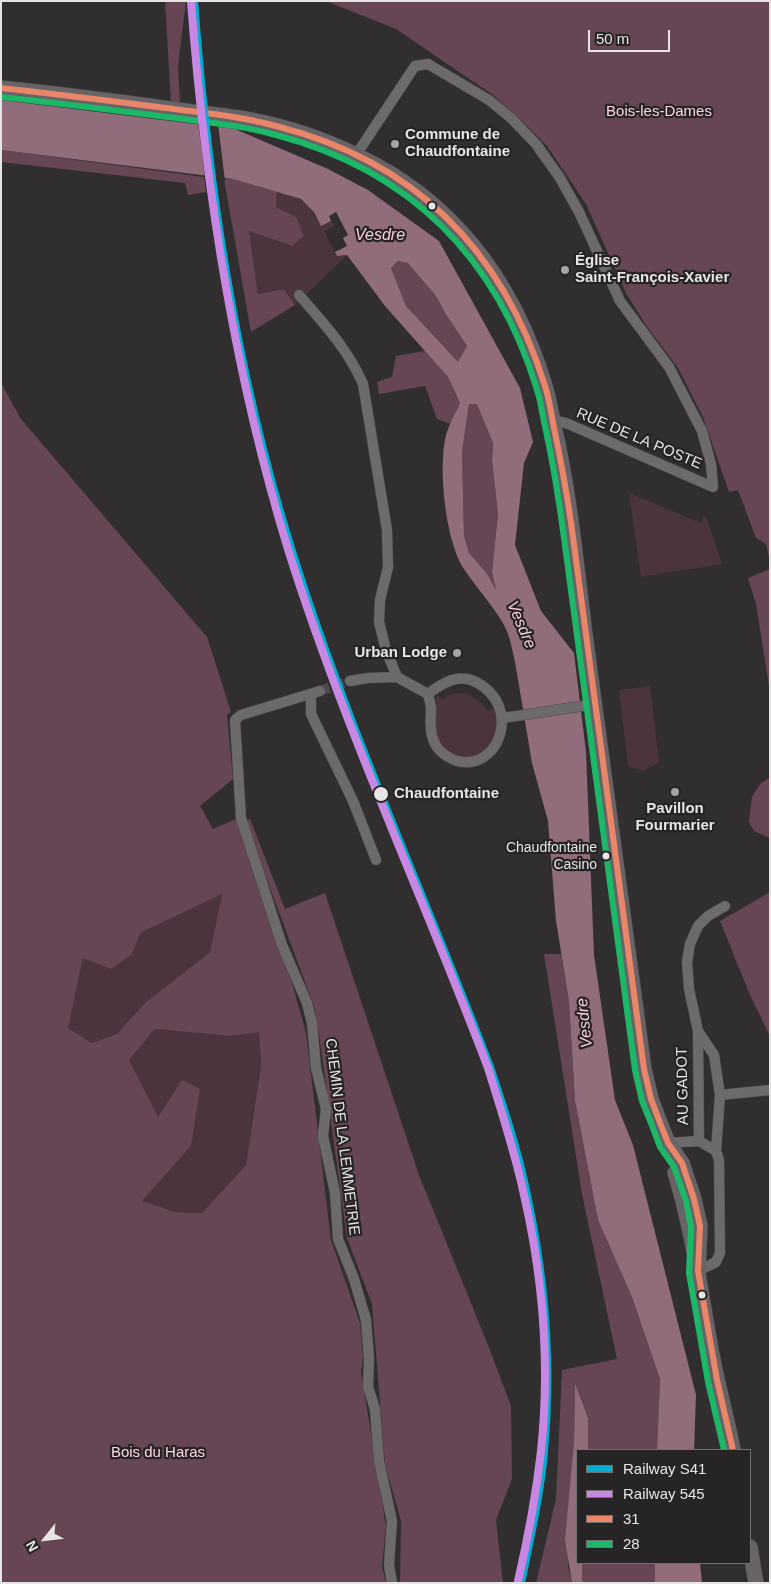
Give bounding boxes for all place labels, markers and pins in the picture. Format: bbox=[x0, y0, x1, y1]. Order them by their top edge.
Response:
place label: Commune de Chaudfontaine bbox=[405, 126, 510, 161]
marker: Commune de Chaudfontaine bbox=[389, 138, 401, 150]
unlabelled marker bbox=[427, 201, 437, 211]
place label: Église Saint-François-Xavier bbox=[575, 252, 729, 287]
marker: Église Saint-François-Xavier bbox=[559, 264, 571, 276]
place label: Urban Lodge bbox=[355, 644, 447, 662]
marker: Urban Lodge bbox=[451, 647, 463, 659]
marker: Chaudfontaine bbox=[372, 785, 390, 803]
place label: Chaudfontaine bbox=[394, 785, 499, 803]
marker: Pavillon Fourmarier bbox=[669, 786, 681, 798]
place label: Pavillon Fourmarier bbox=[635, 800, 715, 835]
place label: Chaudfontaine Casino bbox=[506, 840, 597, 872]
marker: Chaudfontaine Casino bbox=[601, 851, 611, 861]
unlabelled marker bbox=[697, 1290, 707, 1300]

